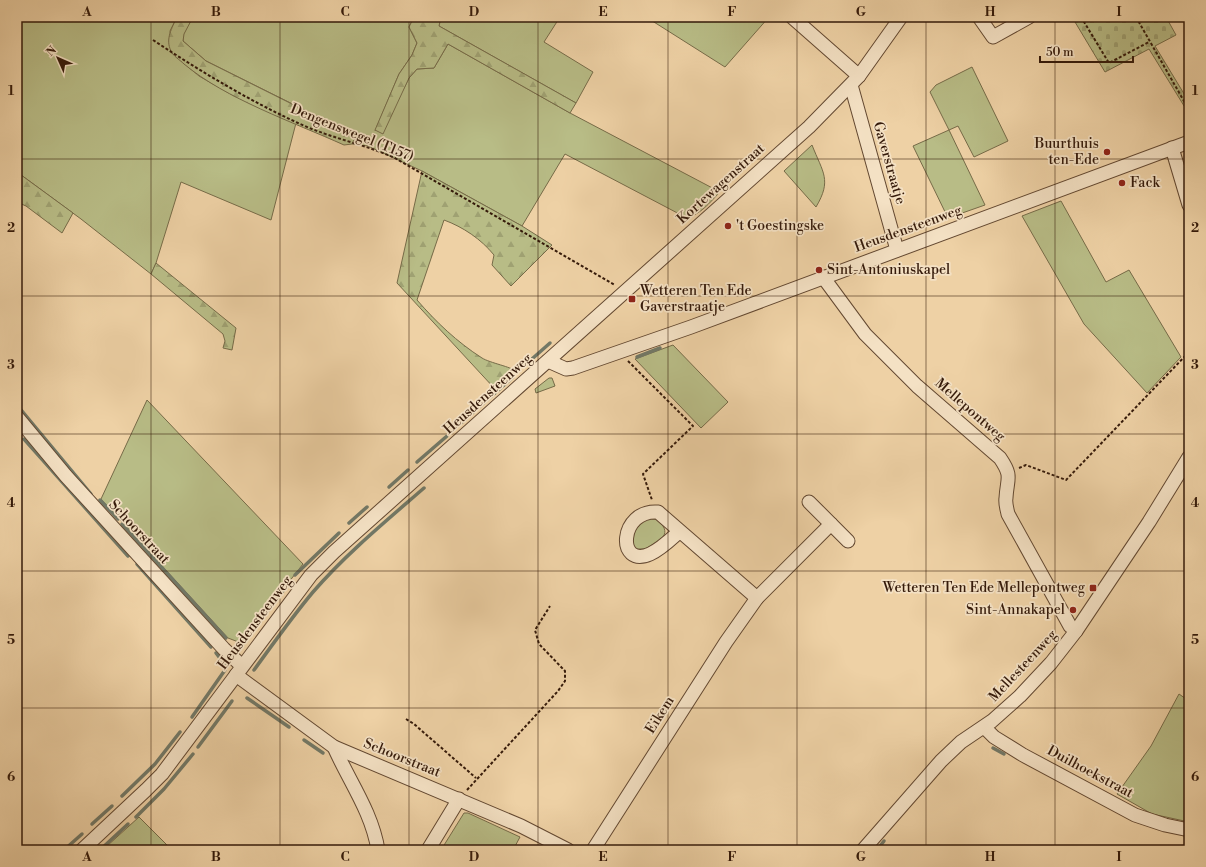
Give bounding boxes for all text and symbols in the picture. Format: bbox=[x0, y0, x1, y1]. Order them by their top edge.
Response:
text: A bbox=[81, 4, 92, 20]
text: B bbox=[211, 4, 221, 20]
text: C bbox=[340, 4, 350, 20]
text: D bbox=[469, 4, 479, 20]
text: E bbox=[598, 4, 608, 20]
text: F bbox=[727, 4, 737, 20]
text: G bbox=[856, 4, 867, 20]
text: H bbox=[985, 4, 996, 20]
text: I bbox=[1116, 4, 1122, 20]
north arrow bbox=[38, 38, 78, 78]
scale bar bbox=[1040, 38, 1133, 64]
text: N bbox=[44, 43, 60, 60]
text: 50 m bbox=[1046, 45, 1074, 60]
text: 1 bbox=[8, 83, 15, 99]
text: 1 bbox=[1192, 83, 1199, 99]
street label: Dengenswegel (T157) bbox=[288, 100, 416, 166]
street label: Gaverstraatje bbox=[869, 120, 909, 206]
place label: Buurthuis ten-Ede bbox=[1034, 135, 1099, 169]
street label: Kortewagenstraat bbox=[673, 140, 769, 228]
marker: Buurthuis ten-Ede bbox=[1102, 147, 1112, 157]
place label: Fack bbox=[1130, 174, 1160, 192]
marker: Fack bbox=[1117, 178, 1127, 188]
street label: Heusdensteenweg bbox=[852, 201, 965, 257]
place label: 't Goestingske bbox=[736, 217, 824, 235]
text: 2 bbox=[7, 220, 15, 236]
text: 2 bbox=[1191, 220, 1199, 236]
marker: 't Goestingske bbox=[723, 221, 733, 231]
place label: Sint-Antoniuskapel bbox=[827, 261, 950, 279]
marker: Sint-Antoniuskapel bbox=[814, 265, 824, 275]
place label: Wetteren Ten Ede Gaverstraatje bbox=[639, 282, 752, 316]
marker: Wetteren Ten Ede Gaverstraatje bbox=[627, 294, 637, 304]
street label: Heusdensteenweg bbox=[440, 349, 537, 439]
text: 3 bbox=[7, 357, 15, 373]
text: 3 bbox=[1191, 357, 1199, 373]
street label: Mellepontweg bbox=[931, 374, 1010, 446]
text: 4 bbox=[7, 495, 16, 511]
text: 4 bbox=[1191, 495, 1200, 511]
street label: Schoorstraat bbox=[105, 496, 173, 568]
street label: Heusdensteenweg bbox=[214, 572, 297, 674]
place label: Wetteren Ten Ede Mellepontweg bbox=[882, 579, 1086, 597]
marker: Wetteren Ten Ede Mellepontweg bbox=[1088, 583, 1098, 593]
place label: Sint-Annakapel bbox=[966, 601, 1065, 619]
marker: Sint-Annakapel bbox=[1068, 605, 1078, 615]
street label: Mellesteenweg bbox=[985, 626, 1062, 706]
text: 5 bbox=[7, 632, 15, 648]
text: 5 bbox=[1191, 632, 1199, 648]
street label: Eikem bbox=[642, 693, 678, 737]
street label: Schoorstraat bbox=[361, 734, 443, 782]
street label: Duilhoekstraat bbox=[1044, 742, 1136, 802]
text: 6 bbox=[7, 769, 15, 785]
text: 6 bbox=[1191, 769, 1199, 785]
text: A bbox=[81, 849, 92, 865]
text: B bbox=[211, 849, 221, 865]
text: C bbox=[340, 849, 350, 865]
text: D bbox=[469, 849, 479, 865]
text: E bbox=[598, 849, 608, 865]
text: F bbox=[727, 849, 737, 865]
text: G bbox=[856, 849, 867, 865]
text: H bbox=[985, 849, 996, 865]
text: I bbox=[1116, 849, 1122, 865]

